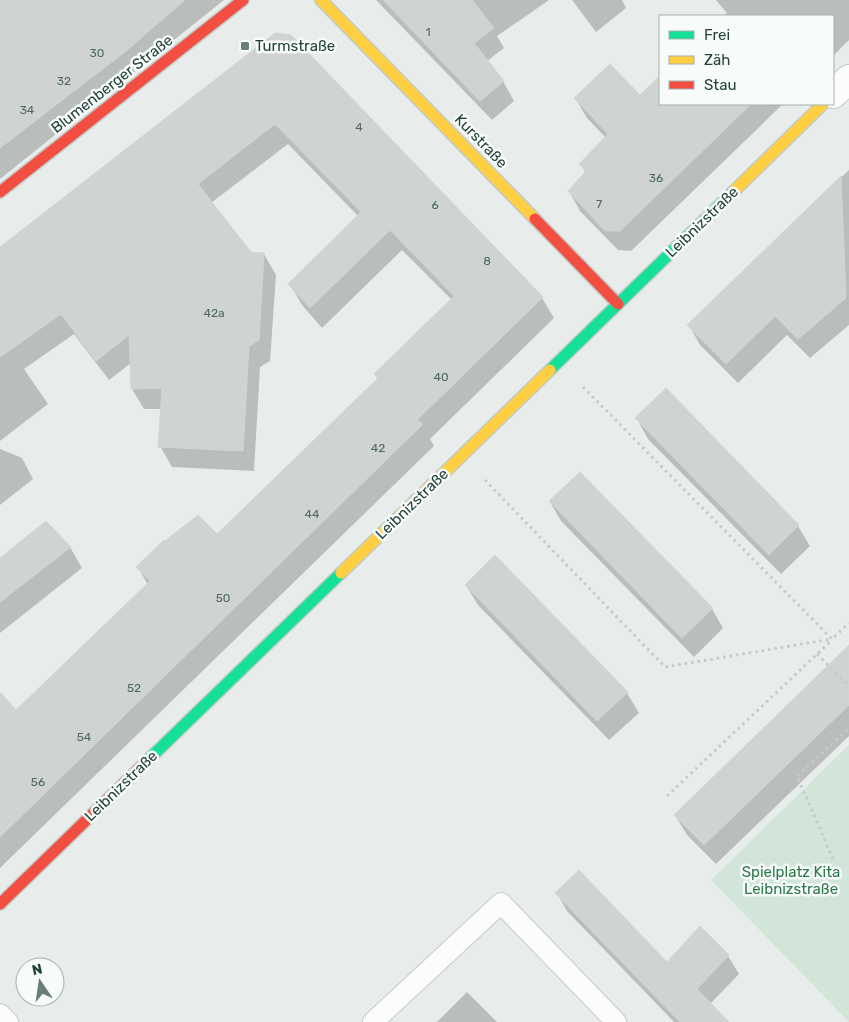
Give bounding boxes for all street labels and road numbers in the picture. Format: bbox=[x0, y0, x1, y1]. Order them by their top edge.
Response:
street label: Blumenberger Straße bbox=[48, 31, 176, 137]
street label: Kurstraße bbox=[451, 110, 511, 172]
street label: Leibnizstraße bbox=[662, 183, 742, 261]
street label: Leibnizstraße bbox=[372, 465, 452, 543]
street label: Leibnizstraße bbox=[81, 747, 161, 825]

